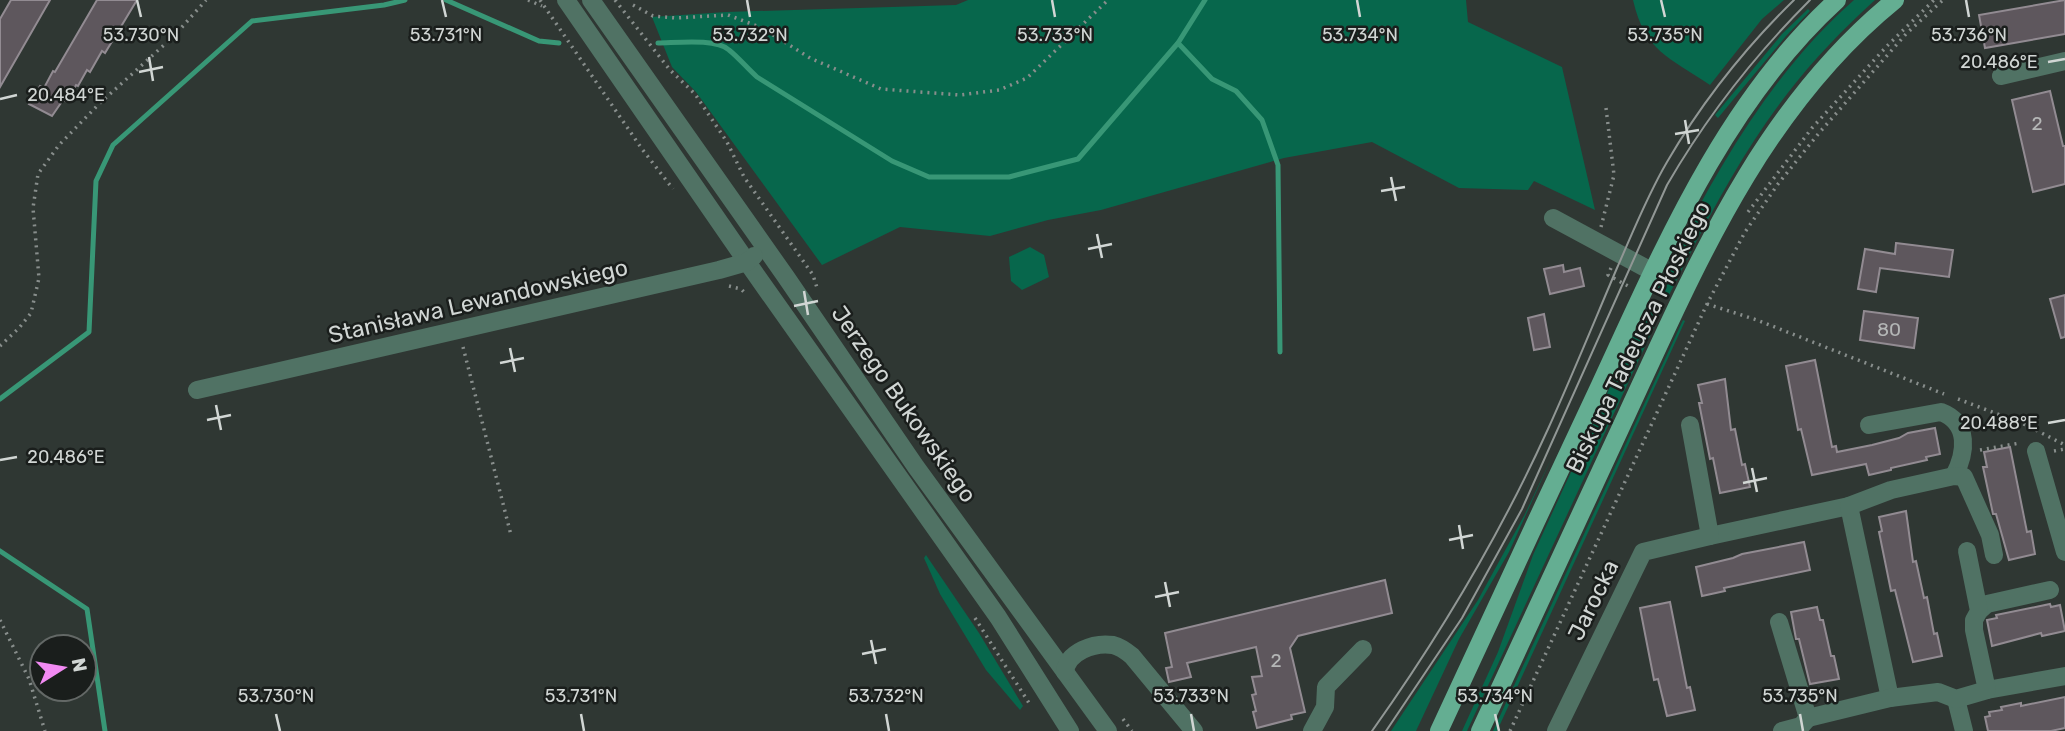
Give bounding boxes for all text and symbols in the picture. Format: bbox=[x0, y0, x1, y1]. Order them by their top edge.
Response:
text: 53.730°N bbox=[103, 24, 179, 46]
text: 53.731°N bbox=[410, 24, 482, 46]
text: 53.732°N bbox=[712, 24, 788, 46]
text: 53.733°N bbox=[1017, 24, 1093, 46]
text: 53.734°N bbox=[1322, 24, 1398, 46]
text: 53.735°N bbox=[1627, 24, 1703, 46]
text: 53.736°N bbox=[1931, 24, 2007, 46]
text: 20.486°E bbox=[1960, 51, 2038, 73]
text: 20.484°E bbox=[27, 84, 105, 106]
house number: 2 bbox=[2031, 112, 2043, 135]
street label: Biskupa Tadeusza Płoskiego bbox=[1560, 196, 1716, 478]
street label: Stanisława Lewandowskiego bbox=[326, 253, 630, 349]
street label: Jerzego Bukowskiego bbox=[825, 300, 983, 508]
house number: 80 bbox=[1877, 318, 1901, 341]
text: 20.488°E bbox=[1960, 412, 2038, 434]
text: 20.486°E bbox=[27, 446, 105, 468]
street label: Jarocka bbox=[1562, 555, 1624, 645]
north arrow bbox=[28, 633, 98, 703]
house number: 2 bbox=[1270, 649, 1282, 672]
text: N bbox=[67, 656, 92, 674]
text: 53.730°N bbox=[238, 685, 314, 707]
text: 53.731°N bbox=[545, 685, 617, 707]
text: 53.732°N bbox=[848, 685, 924, 707]
text: 53.733°N bbox=[1153, 685, 1229, 707]
text: 53.734°N bbox=[1457, 685, 1533, 707]
text: 53.735°N bbox=[1762, 685, 1838, 707]

